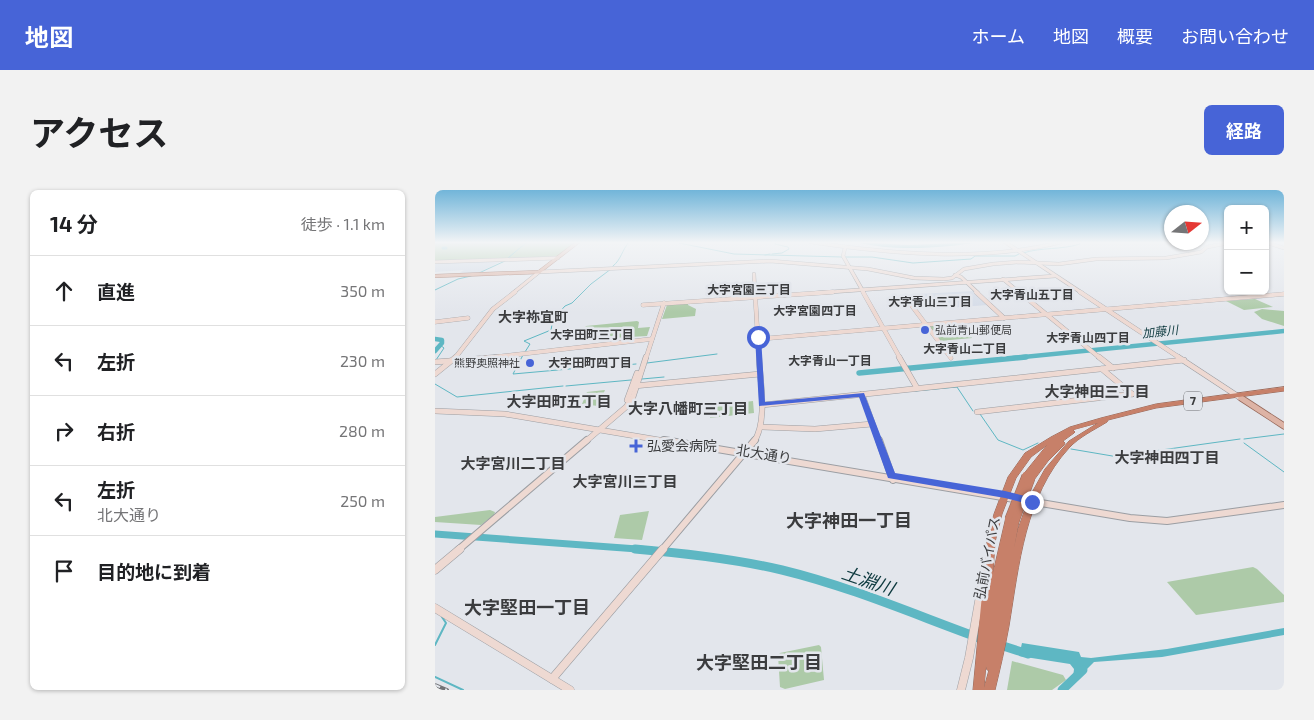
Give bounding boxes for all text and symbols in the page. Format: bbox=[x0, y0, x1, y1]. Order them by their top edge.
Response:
text: 地図 bbox=[25, 22, 73, 51]
text: ホーム bbox=[972, 25, 1025, 47]
text: 地図 bbox=[1053, 25, 1089, 47]
text: 概要 bbox=[1117, 25, 1153, 47]
text: お問い合わせ bbox=[1181, 25, 1289, 47]
button: 経路 bbox=[1204, 105, 1284, 155]
text: アクセス bbox=[30, 111, 168, 153]
north arrow bbox=[1164, 205, 1209, 250]
map controls bbox=[1224, 205, 1269, 295]
button: + bbox=[1224, 205, 1269, 250]
text: 14 分 bbox=[50, 211, 98, 236]
text: 徒歩 · 1.1 km bbox=[301, 214, 385, 233]
button: − bbox=[1224, 250, 1269, 295]
icon: ahead bbox=[50, 277, 78, 305]
text: 直進 bbox=[97, 280, 135, 303]
text: 350 m bbox=[340, 281, 385, 300]
district label: 大字宮園三丁目 bbox=[707, 282, 791, 296]
district label: 大字青山五丁目 bbox=[990, 287, 1074, 301]
district label: 大字青山三丁目 bbox=[888, 294, 972, 308]
district label: 大字宮園四丁目 bbox=[773, 303, 857, 317]
district label: 大字祢宜町 bbox=[498, 308, 568, 325]
water label: 加藤川 bbox=[1141, 322, 1181, 340]
place label: 弘前青山郵便局 bbox=[935, 323, 1012, 336]
marker: 弘前青山郵便局 bbox=[919, 324, 931, 336]
route start bbox=[747, 326, 770, 349]
district label: 大字田町三丁目 bbox=[550, 327, 634, 341]
district label: 大字青山四丁目 bbox=[1046, 330, 1130, 344]
district label: 大字青山二丁目 bbox=[923, 341, 1007, 355]
icon: left bbox=[50, 347, 78, 375]
text: 左折 bbox=[97, 350, 135, 373]
text: 230 m bbox=[340, 351, 385, 370]
district label: 大字青山一丁目 bbox=[788, 353, 872, 367]
district label: 大字田町四丁目 bbox=[548, 355, 632, 369]
place label: 熊野奥照神社 bbox=[454, 356, 520, 369]
marker: 熊野奥照神社 bbox=[524, 357, 536, 369]
district label: 大字神田三丁目 bbox=[1044, 382, 1150, 400]
district label: 大字田町五丁目 bbox=[506, 392, 612, 410]
road number: 7 bbox=[1184, 392, 1202, 410]
district label: 大字八幡町三丁目 bbox=[628, 399, 748, 417]
icon: right bbox=[50, 417, 78, 445]
text: 右折 bbox=[97, 420, 135, 443]
text: 280 m bbox=[339, 421, 385, 440]
place label: 弘愛会病院 bbox=[647, 437, 717, 454]
marker: 弘愛会病院 bbox=[629, 439, 643, 453]
street label: 北大通り bbox=[735, 441, 793, 466]
district label: 大字神田四丁目 bbox=[1114, 448, 1220, 466]
district label: 大字宮川二丁目 bbox=[460, 454, 566, 472]
district label: 大字宮川三丁目 bbox=[572, 472, 678, 490]
text: 左折 bbox=[97, 478, 135, 501]
icon: left bbox=[50, 487, 78, 515]
text: 250 m bbox=[340, 491, 385, 510]
route end bbox=[1021, 491, 1044, 514]
text: 北大通り bbox=[97, 505, 161, 524]
district label: 大字神田一丁目 bbox=[786, 509, 912, 531]
street label: 弘前バイパス bbox=[970, 515, 1003, 601]
icon: arrive bbox=[50, 557, 78, 585]
text: 目的地に到着 bbox=[97, 560, 211, 583]
water label: 土淵川 bbox=[839, 561, 899, 600]
district label: 大字堅田一丁目 bbox=[464, 596, 590, 618]
district label: 大字堅田二丁目 bbox=[696, 651, 822, 673]

